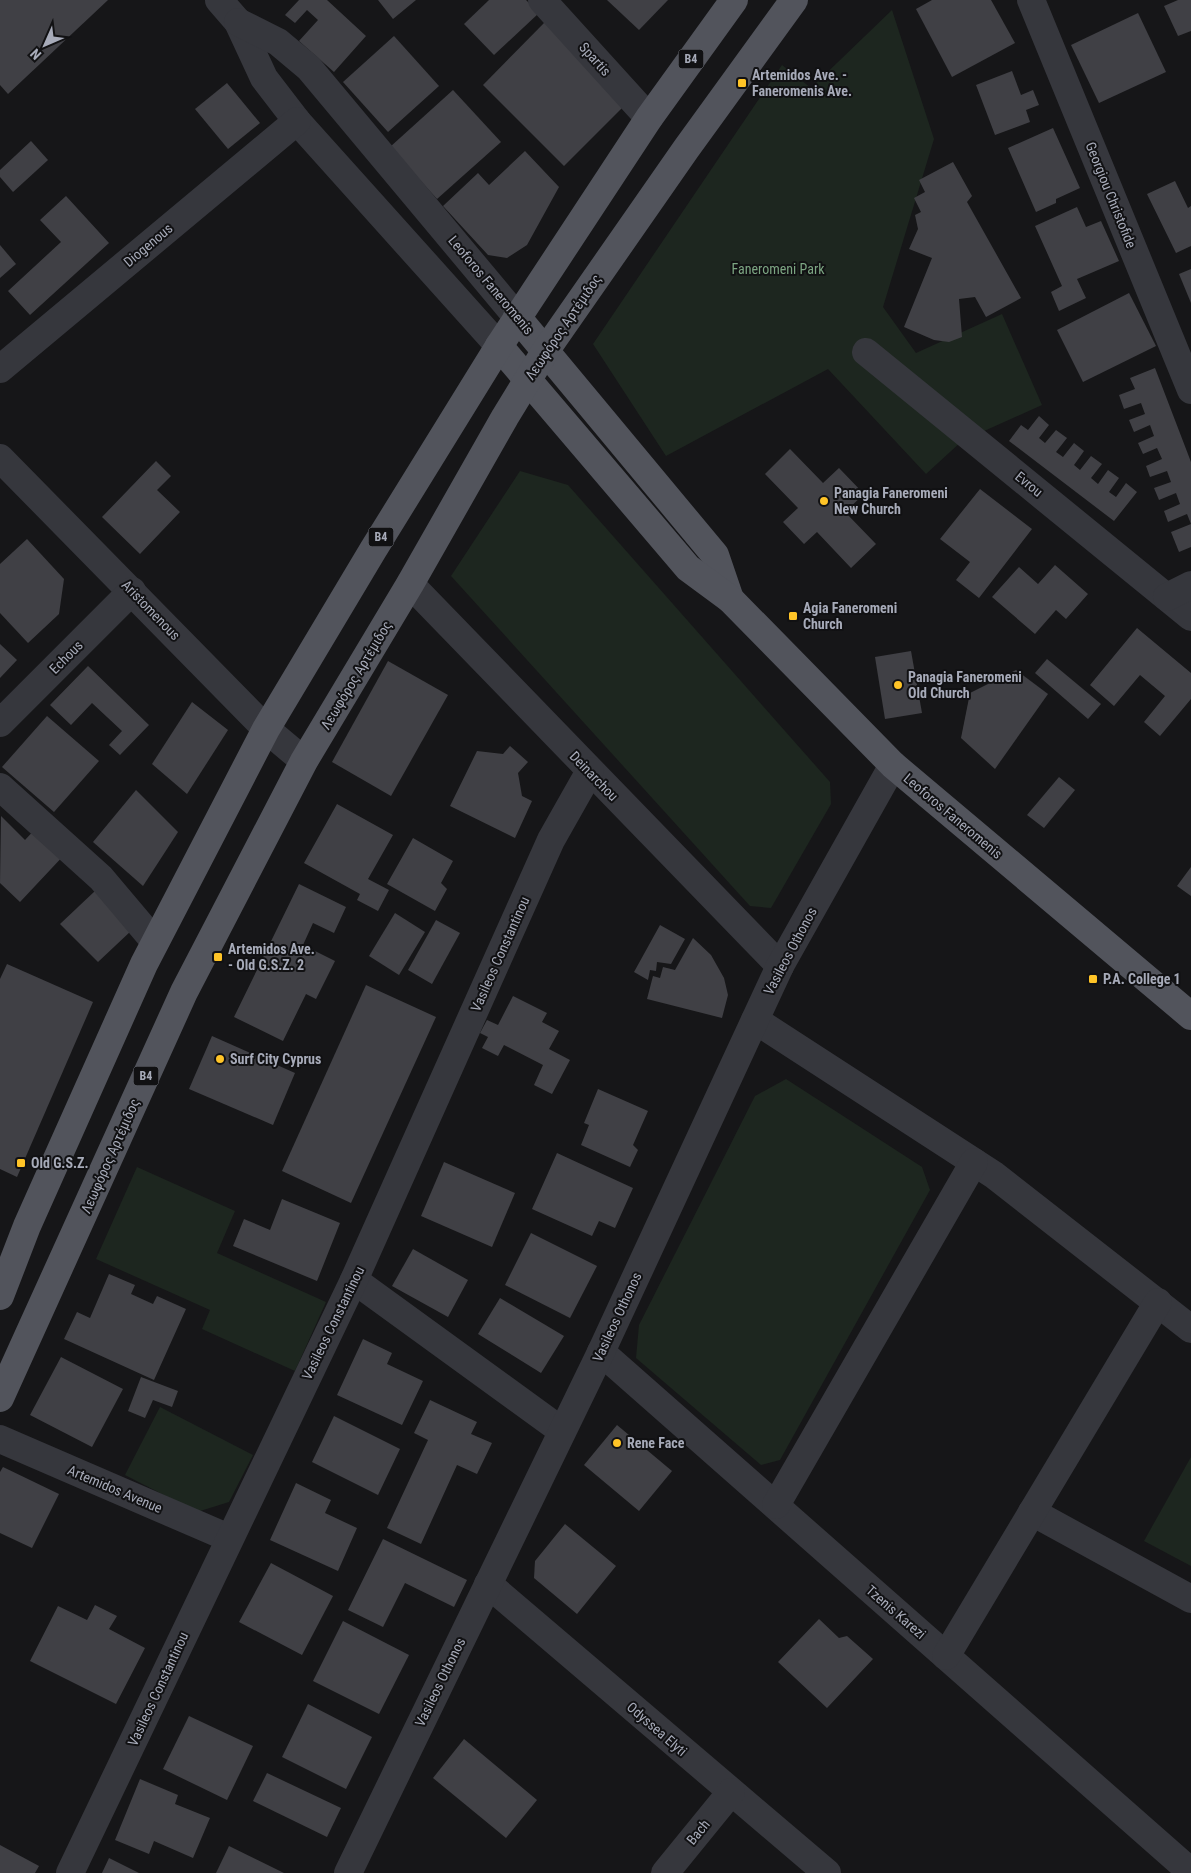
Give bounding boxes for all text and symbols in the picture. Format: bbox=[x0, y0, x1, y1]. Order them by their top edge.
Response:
north arrow bbox=[20, 20, 70, 70]
street label: Spartis bbox=[576, 39, 614, 79]
text: N bbox=[27, 46, 44, 63]
road number: B4 bbox=[678, 50, 704, 68]
place label: Artemidos Ave. - Faneromenis Ave. bbox=[752, 67, 852, 99]
marker: Artemidos Ave. - Faneromenis Ave. bbox=[736, 77, 748, 89]
street label: Georgiou Christofide bbox=[1082, 140, 1140, 251]
street label: Diogenous bbox=[120, 220, 176, 270]
street label: Leoforos Faneromenis bbox=[445, 232, 537, 338]
park label: Faneromeni Park bbox=[732, 261, 825, 277]
street label: Λεωφόρος Αρτέμιδος bbox=[522, 271, 605, 383]
street label: Evrou bbox=[1012, 468, 1046, 500]
place label: Panagia Faneromeni New Church bbox=[834, 485, 948, 517]
marker: Panagia Faneromeni New Church bbox=[818, 495, 830, 507]
road number: B4 bbox=[368, 528, 394, 546]
street label: Aristomenous bbox=[118, 577, 184, 643]
place label: Agia Faneromeni Church bbox=[803, 600, 897, 632]
marker: Agia Faneromeni Church bbox=[787, 610, 799, 622]
street label: Λεωφόρος Αρτέμιδος bbox=[317, 618, 396, 733]
street label: Echous bbox=[46, 637, 86, 677]
place label: Panagia Faneromeni Old Church bbox=[908, 669, 1022, 701]
marker: Panagia Faneromeni Old Church bbox=[892, 679, 904, 691]
street label: Deinarchou bbox=[567, 748, 621, 804]
street label: Leoforos Faneromenis bbox=[900, 770, 1006, 862]
street label: Vasileos Constantinou bbox=[467, 894, 533, 1014]
street label: Vasileos Othonos bbox=[760, 905, 820, 997]
place label: Artemidos Ave. - Old G.S.Z. 2 bbox=[228, 941, 315, 973]
marker: Artemidos Ave. - Old G.S.Z. 2 bbox=[212, 951, 224, 963]
place label: P.A. College 1 bbox=[1103, 971, 1181, 987]
marker: P.A. College 1 bbox=[1087, 973, 1099, 985]
place label: Surf City Cyprus bbox=[230, 1051, 321, 1067]
marker: Surf City Cyprus bbox=[214, 1053, 226, 1065]
road number: B4 bbox=[134, 1066, 158, 1086]
street label: Λεωφόρος Αρτέμιδος bbox=[78, 1096, 143, 1216]
place label: Old G.S.Z. bbox=[31, 1155, 89, 1171]
marker: Old G.S.Z. bbox=[15, 1157, 27, 1169]
street label: Vasileos Constantinou bbox=[299, 1264, 367, 1382]
street label: Vasileos Othonos bbox=[589, 1270, 645, 1364]
place label: Rene Face bbox=[627, 1435, 685, 1451]
marker: Rene Face bbox=[611, 1437, 623, 1449]
street label: Artemidos Avenue bbox=[65, 1462, 165, 1516]
street label: Tzenis Karezi bbox=[863, 1582, 929, 1642]
street label: Vasileos Constantinou bbox=[125, 1629, 191, 1749]
street label: Vasileos Othonos bbox=[412, 1635, 468, 1729]
street label: Odyssea Elyti bbox=[624, 1699, 690, 1759]
street label: Bach bbox=[683, 1816, 713, 1848]

